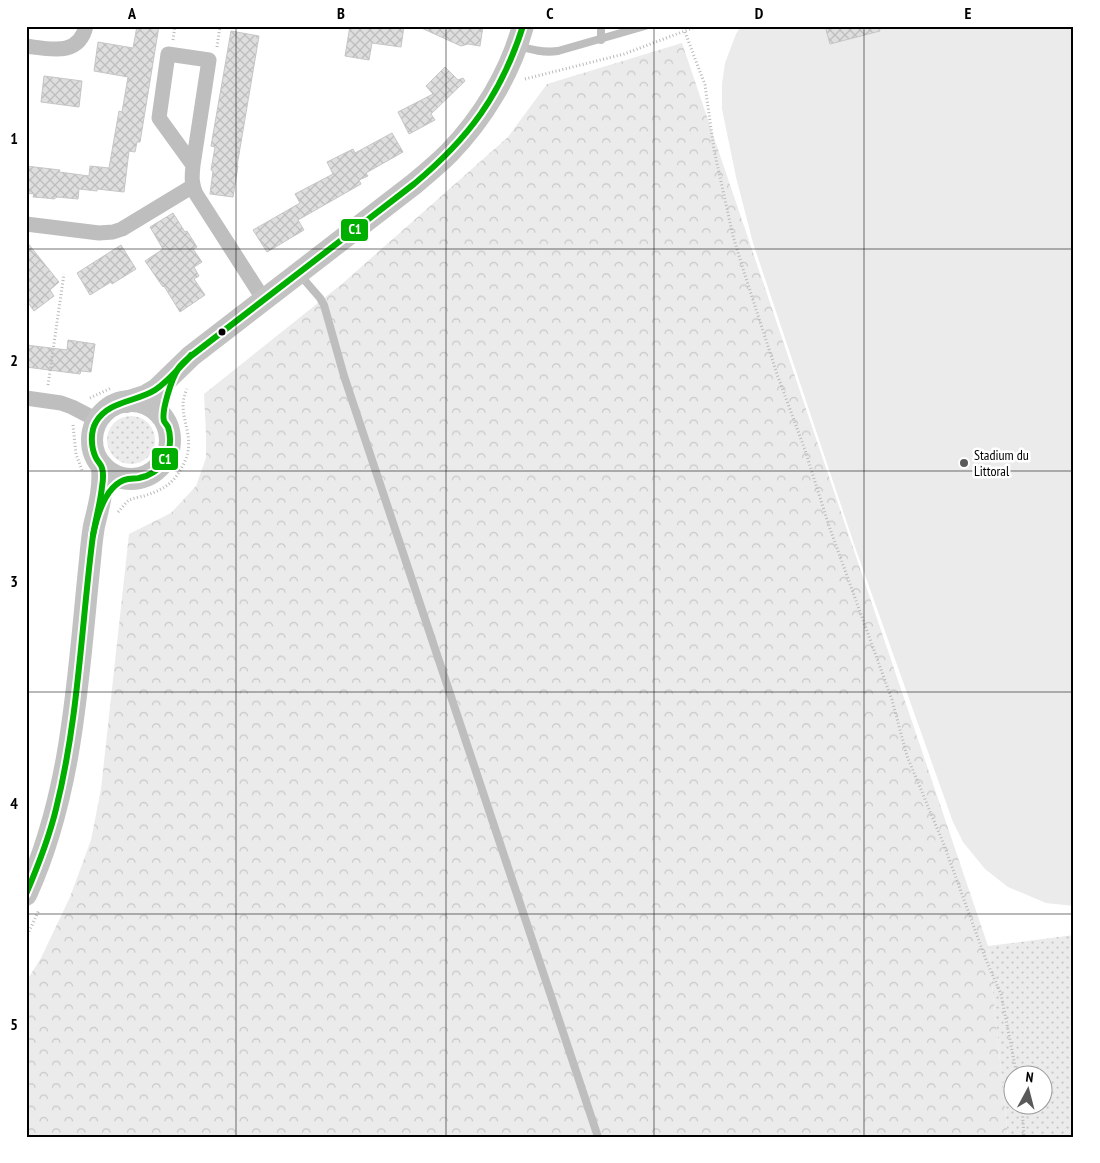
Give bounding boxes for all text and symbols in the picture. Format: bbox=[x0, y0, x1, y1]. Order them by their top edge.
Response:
text: A bbox=[127, 3, 137, 23]
text: B bbox=[337, 3, 345, 23]
text: C bbox=[546, 3, 554, 23]
text: D bbox=[755, 3, 764, 23]
text: E bbox=[965, 3, 972, 23]
text: 1 bbox=[10, 128, 18, 148]
line badge: C1 bbox=[340, 218, 369, 242]
text: C1 bbox=[348, 220, 362, 238]
unlabelled marker bbox=[217, 327, 227, 337]
text: 2 bbox=[10, 350, 18, 370]
place label: Stadium du Littoral bbox=[974, 446, 1029, 480]
line badge: C1 bbox=[151, 447, 179, 471]
text: C1 bbox=[158, 450, 172, 468]
marker: Stadium du Littoral bbox=[958, 457, 970, 469]
text: 3 bbox=[10, 571, 18, 591]
text: 4 bbox=[10, 793, 18, 813]
text: 5 bbox=[10, 1014, 18, 1034]
north arrow bbox=[1002, 1066, 1052, 1116]
text: N bbox=[1025, 1068, 1034, 1086]

